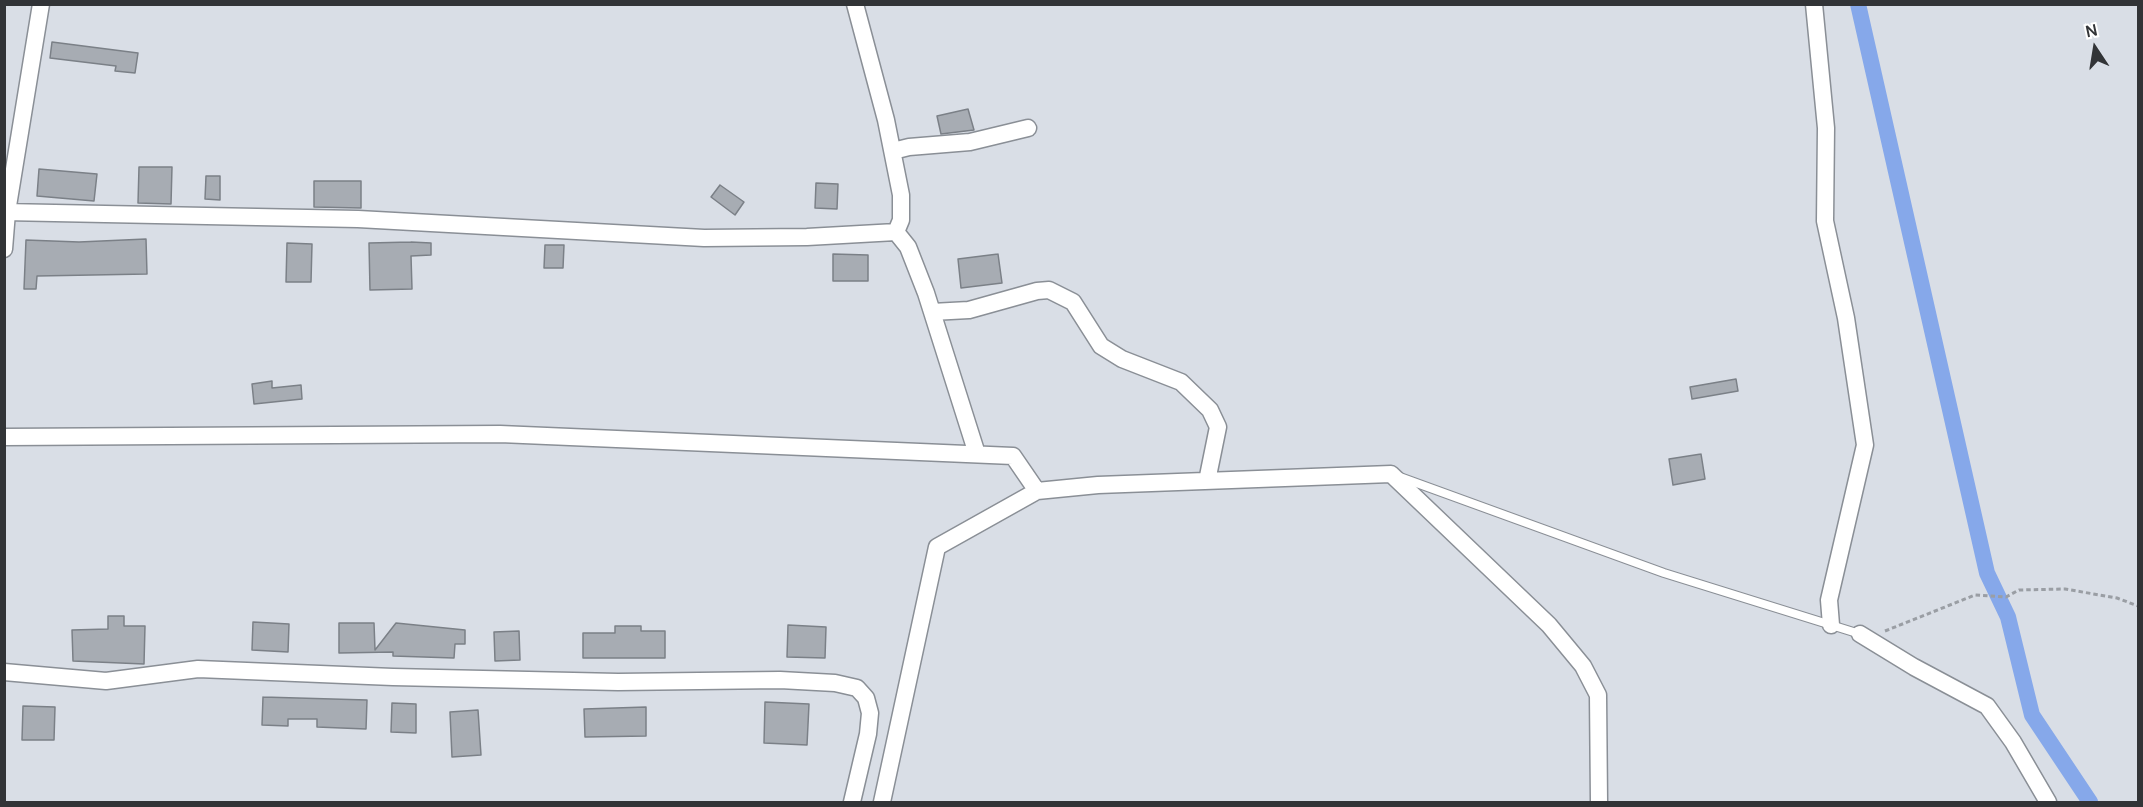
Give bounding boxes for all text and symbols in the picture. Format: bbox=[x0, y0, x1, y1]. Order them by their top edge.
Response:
north arrow bbox=[2065, 18, 2125, 78]
text: N bbox=[2083, 18, 2099, 42]

